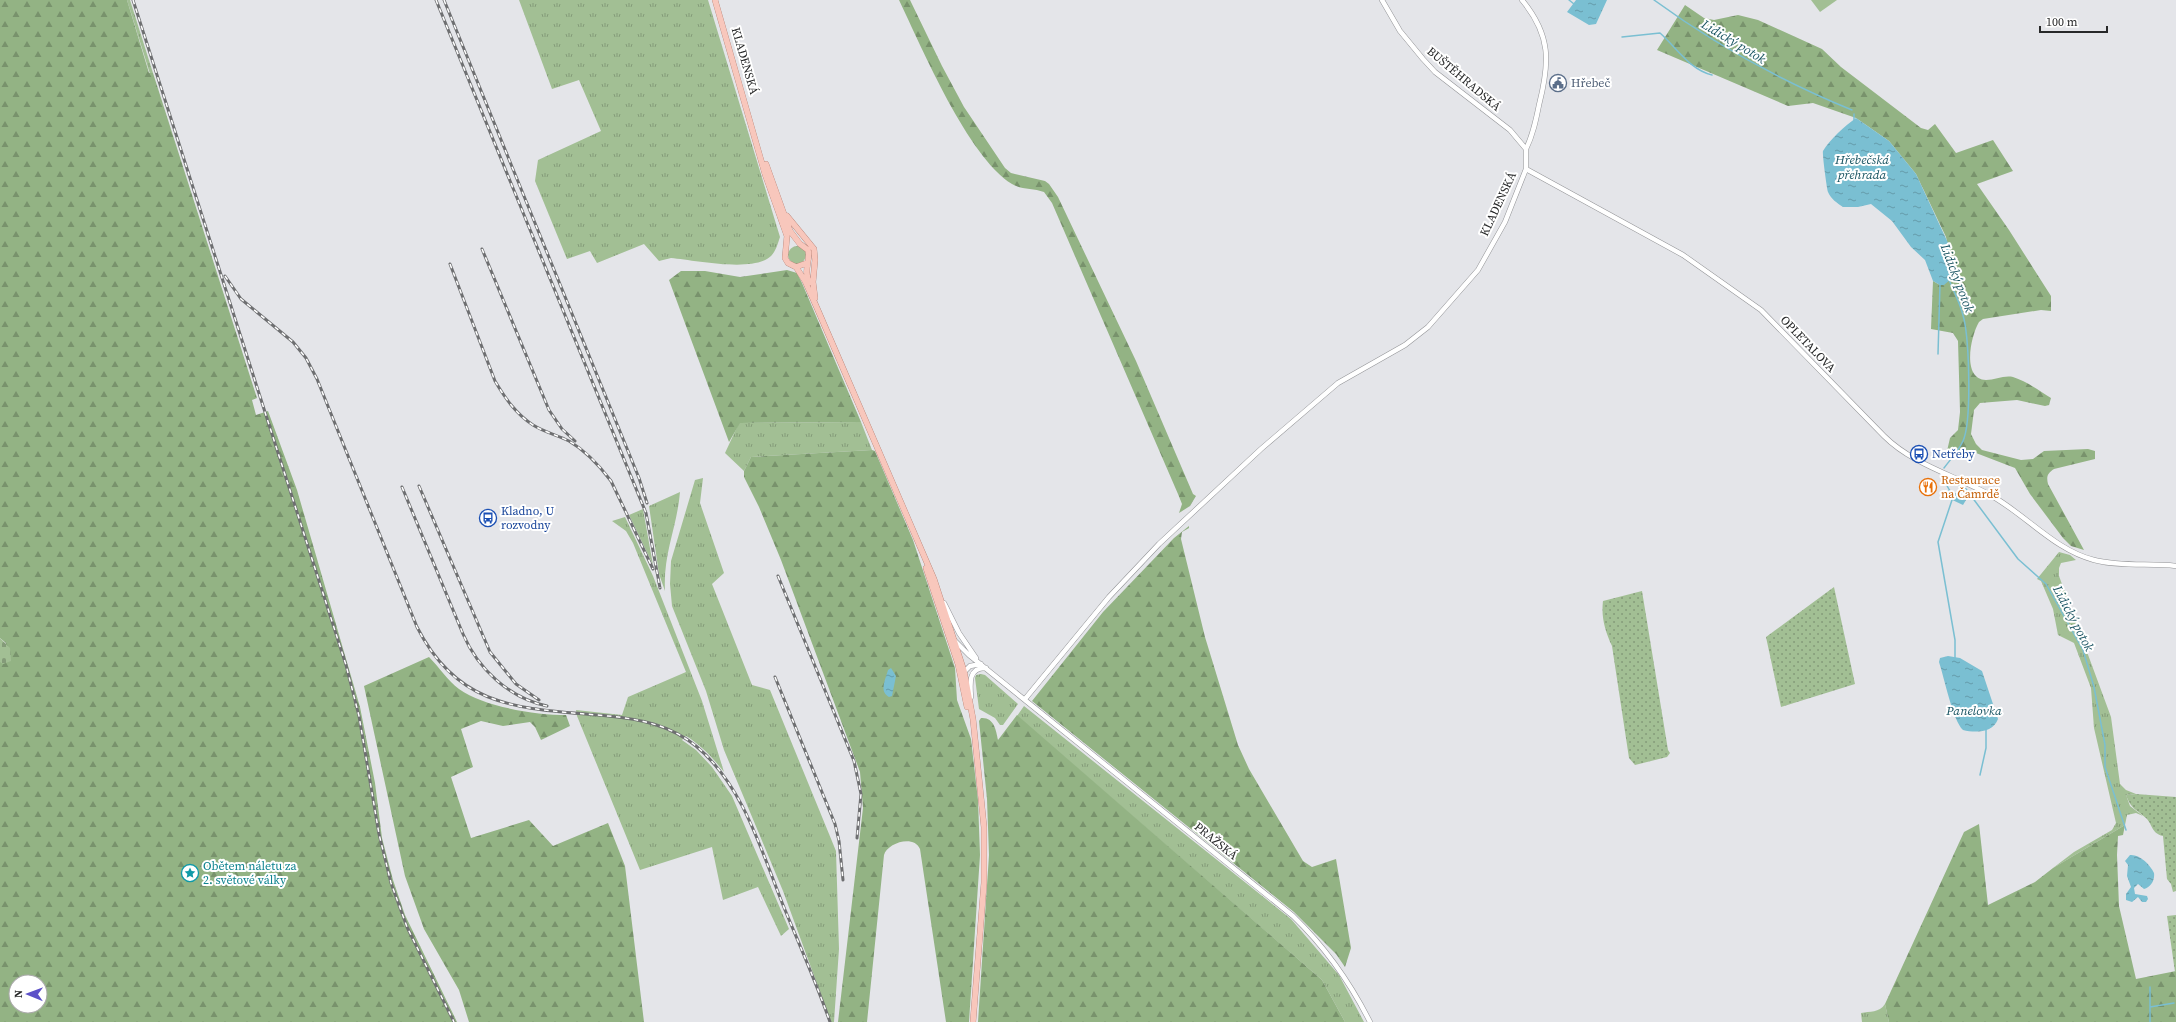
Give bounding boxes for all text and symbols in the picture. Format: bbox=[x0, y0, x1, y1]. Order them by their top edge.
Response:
scale bar bbox=[2040, 8, 2107, 34]
text: 100 m bbox=[2046, 14, 2078, 30]
water label: Lidický potok bbox=[1698, 15, 1770, 68]
street label: KLADENSKÁ bbox=[728, 26, 762, 97]
street label: BUŠTĚHRADSKÁ bbox=[1424, 43, 1504, 115]
public building icon: Hřebeč bbox=[1548, 73, 1568, 93]
place label: Hřebeč bbox=[1571, 75, 1610, 91]
water label: Hřebečská přehrada bbox=[1834, 151, 1889, 183]
street label: KLADENSKÁ bbox=[1476, 169, 1520, 239]
water label: Lidický potok bbox=[1936, 240, 1979, 316]
street label: OPLETALOVA bbox=[1777, 312, 1839, 376]
bus stop icon: Netřeby bbox=[1909, 444, 1929, 464]
place label: Netřeby bbox=[1932, 446, 1975, 462]
place label: Restaurace na Čamrdě bbox=[1941, 472, 2000, 502]
restaurant icon: Restaurace na Čamrdě bbox=[1918, 477, 1938, 497]
place label: Kladno, U rozvodny bbox=[501, 503, 554, 533]
bus stop icon: Kladno, U rozvodny bbox=[478, 508, 498, 528]
water label: Lidický potok bbox=[2049, 581, 2098, 655]
water label: Panelovka bbox=[1945, 702, 2002, 719]
street label: PRAŽSKÁ bbox=[1191, 819, 1241, 863]
place label: Obětem náletu za 2. světové války bbox=[203, 858, 297, 888]
place icon: Obětem náletu za 2. světové války bbox=[180, 863, 200, 883]
north arrow bbox=[8, 974, 48, 1014]
text: N bbox=[11, 990, 26, 998]

